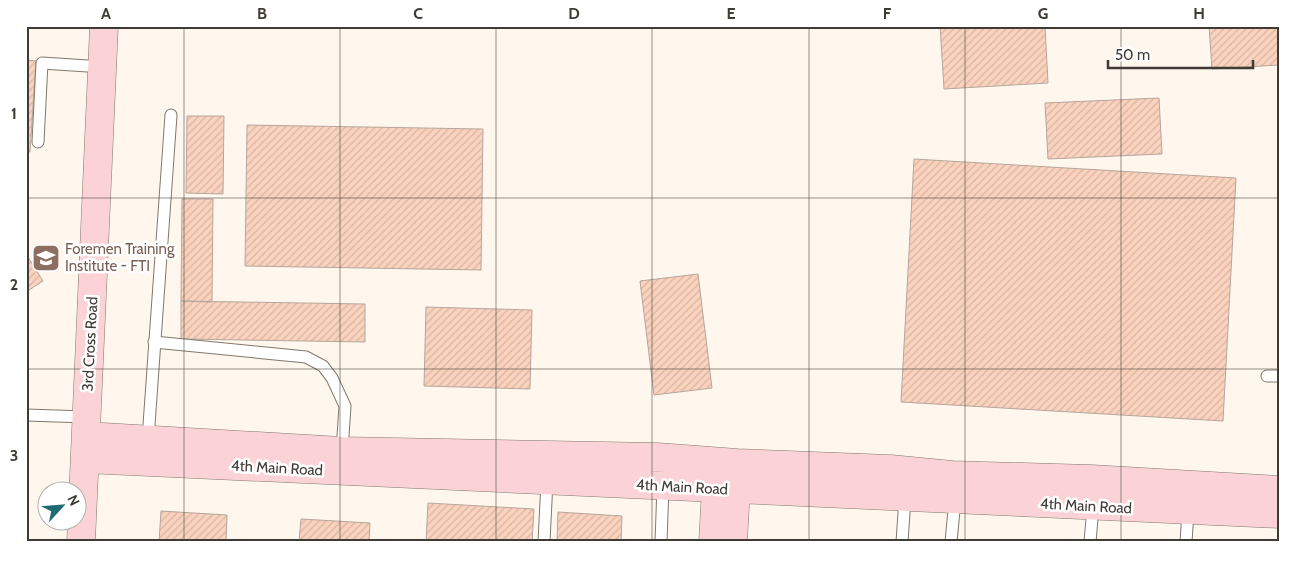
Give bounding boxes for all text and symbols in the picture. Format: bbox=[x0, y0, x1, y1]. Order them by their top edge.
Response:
text: A bbox=[101, 4, 111, 23]
text: B bbox=[257, 4, 267, 23]
text: C bbox=[413, 4, 423, 23]
text: D bbox=[568, 4, 580, 23]
text: E bbox=[726, 4, 736, 23]
text: F bbox=[883, 4, 892, 23]
text: G bbox=[1038, 4, 1048, 23]
text: H bbox=[1193, 4, 1205, 23]
scale bar bbox=[1108, 38, 1252, 70]
text: 50 m bbox=[1115, 46, 1150, 64]
text: 1 bbox=[11, 104, 17, 123]
place label: Foremen Training Institute - FTI bbox=[65, 240, 175, 275]
school or university icon: Foremen Training Institute - FTI bbox=[31, 243, 61, 273]
text: 2 bbox=[10, 275, 18, 294]
street label: 3rd Cross Road bbox=[79, 296, 101, 392]
text: 3 bbox=[10, 446, 18, 465]
street label: 4th Main Road bbox=[231, 457, 323, 479]
street label: 4th Main Road bbox=[636, 476, 728, 498]
north arrow bbox=[38, 480, 88, 530]
text: N bbox=[63, 492, 84, 509]
street label: 4th Main Road bbox=[1040, 495, 1132, 517]

